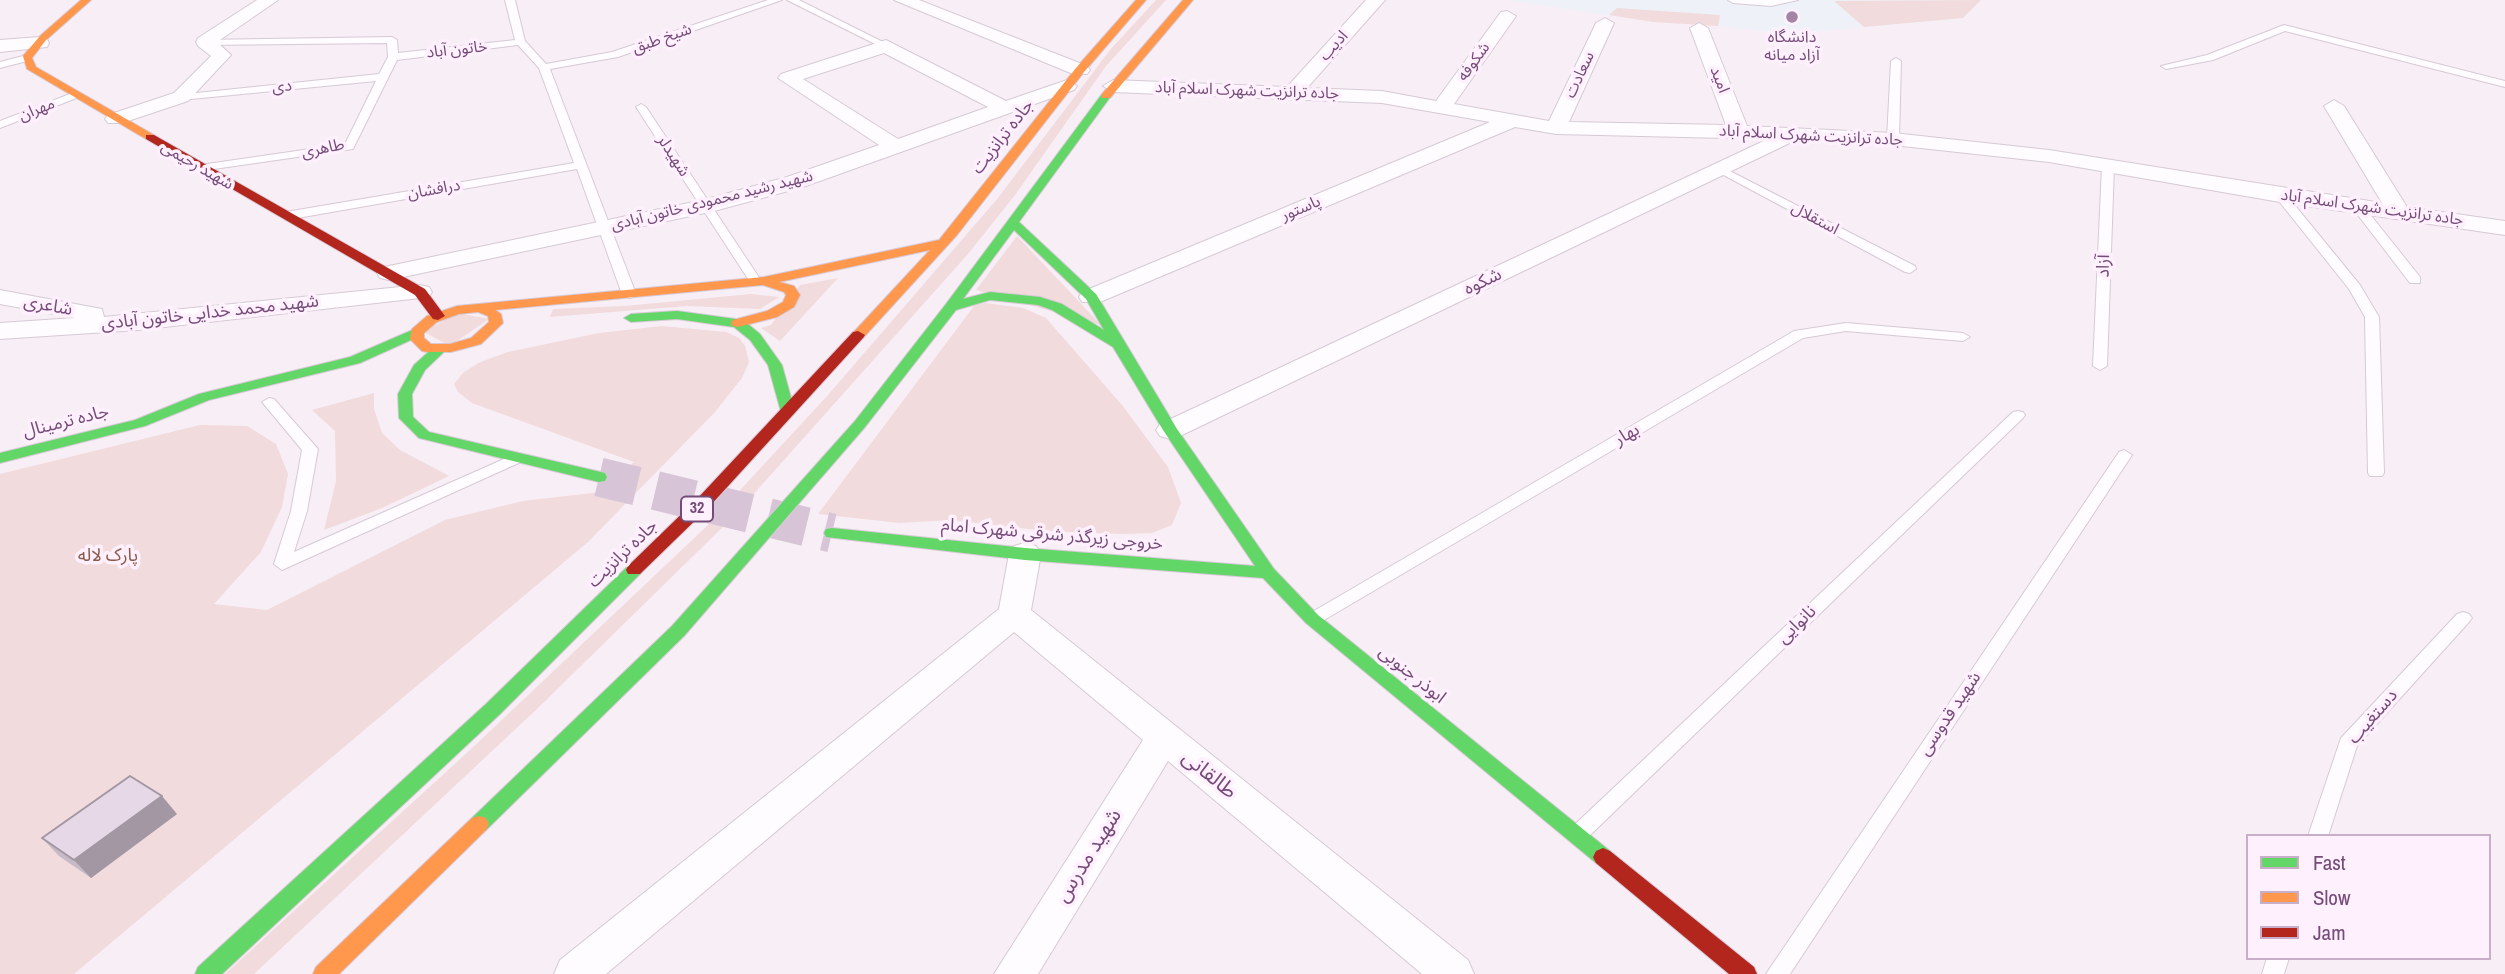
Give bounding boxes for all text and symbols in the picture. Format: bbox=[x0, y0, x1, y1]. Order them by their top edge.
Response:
marker: دانشگاه آزاد میانه bbox=[1784, 9, 1800, 25]
street label: شیخ طبق bbox=[630, 20, 694, 58]
street label: ادیب bbox=[1316, 27, 1352, 65]
place label: دانشگاه آزاد میانه bbox=[1764, 28, 1820, 66]
street label: خاتون آباد bbox=[425, 37, 489, 63]
street label: شکوفه bbox=[1454, 39, 1494, 85]
street label: سعادت bbox=[1561, 49, 1599, 101]
street label: امید bbox=[1705, 64, 1733, 96]
street label: دی bbox=[271, 76, 293, 98]
street label: جاده ترانزیت شهرک اسلام آباد bbox=[1155, 78, 1339, 104]
street label: مهران bbox=[16, 94, 58, 126]
street label: جاده ترانزیت bbox=[967, 95, 1039, 179]
street label: جاده ترانزیت شهرک اسلام آباد bbox=[1719, 122, 1903, 150]
street label: شهیدلر bbox=[653, 132, 693, 180]
street label: طاهری bbox=[300, 135, 346, 163]
street label: شهید رحیمی bbox=[157, 138, 237, 194]
street label: شهید رشید محمودی خاتون آبادی bbox=[609, 167, 815, 235]
street label: درافشان bbox=[406, 176, 462, 204]
street label: جاده ترانزیت شهرک اسلام آباد bbox=[2279, 186, 2465, 230]
street label: پاستور bbox=[1278, 192, 1324, 226]
street label: استقلال bbox=[1788, 199, 1842, 239]
street label: آزاد bbox=[2093, 254, 2115, 278]
street label: شکوه bbox=[1461, 264, 1505, 300]
street label: شاعری bbox=[22, 291, 74, 321]
street label: شهید محمد خدایی خاتون آبادی bbox=[100, 291, 320, 335]
street label: جاده ترمینال bbox=[21, 401, 111, 443]
street label: بهار bbox=[1610, 419, 1644, 451]
road number: 32 bbox=[681, 496, 713, 522]
street label: جاده ترانزیت bbox=[584, 515, 662, 593]
street label: خروجی زیرگذر شرقی شهرک امام bbox=[940, 515, 1164, 555]
park label: پارک لاله bbox=[78, 545, 138, 567]
street label: نانوایی bbox=[1773, 601, 1821, 649]
street label: ابوذر جنوبی bbox=[1374, 641, 1450, 709]
street label: شهید قدوسی bbox=[1914, 668, 1986, 760]
street label: دستغیب bbox=[2343, 685, 2403, 749]
street label: طالقانی bbox=[1176, 745, 1242, 805]
street label: شهید مدرس bbox=[1050, 805, 1128, 907]
legend bbox=[2246, 834, 2491, 960]
text: Fast bbox=[2313, 848, 2346, 877]
text: Slow bbox=[2313, 883, 2350, 912]
text: Jam bbox=[2313, 918, 2346, 947]

